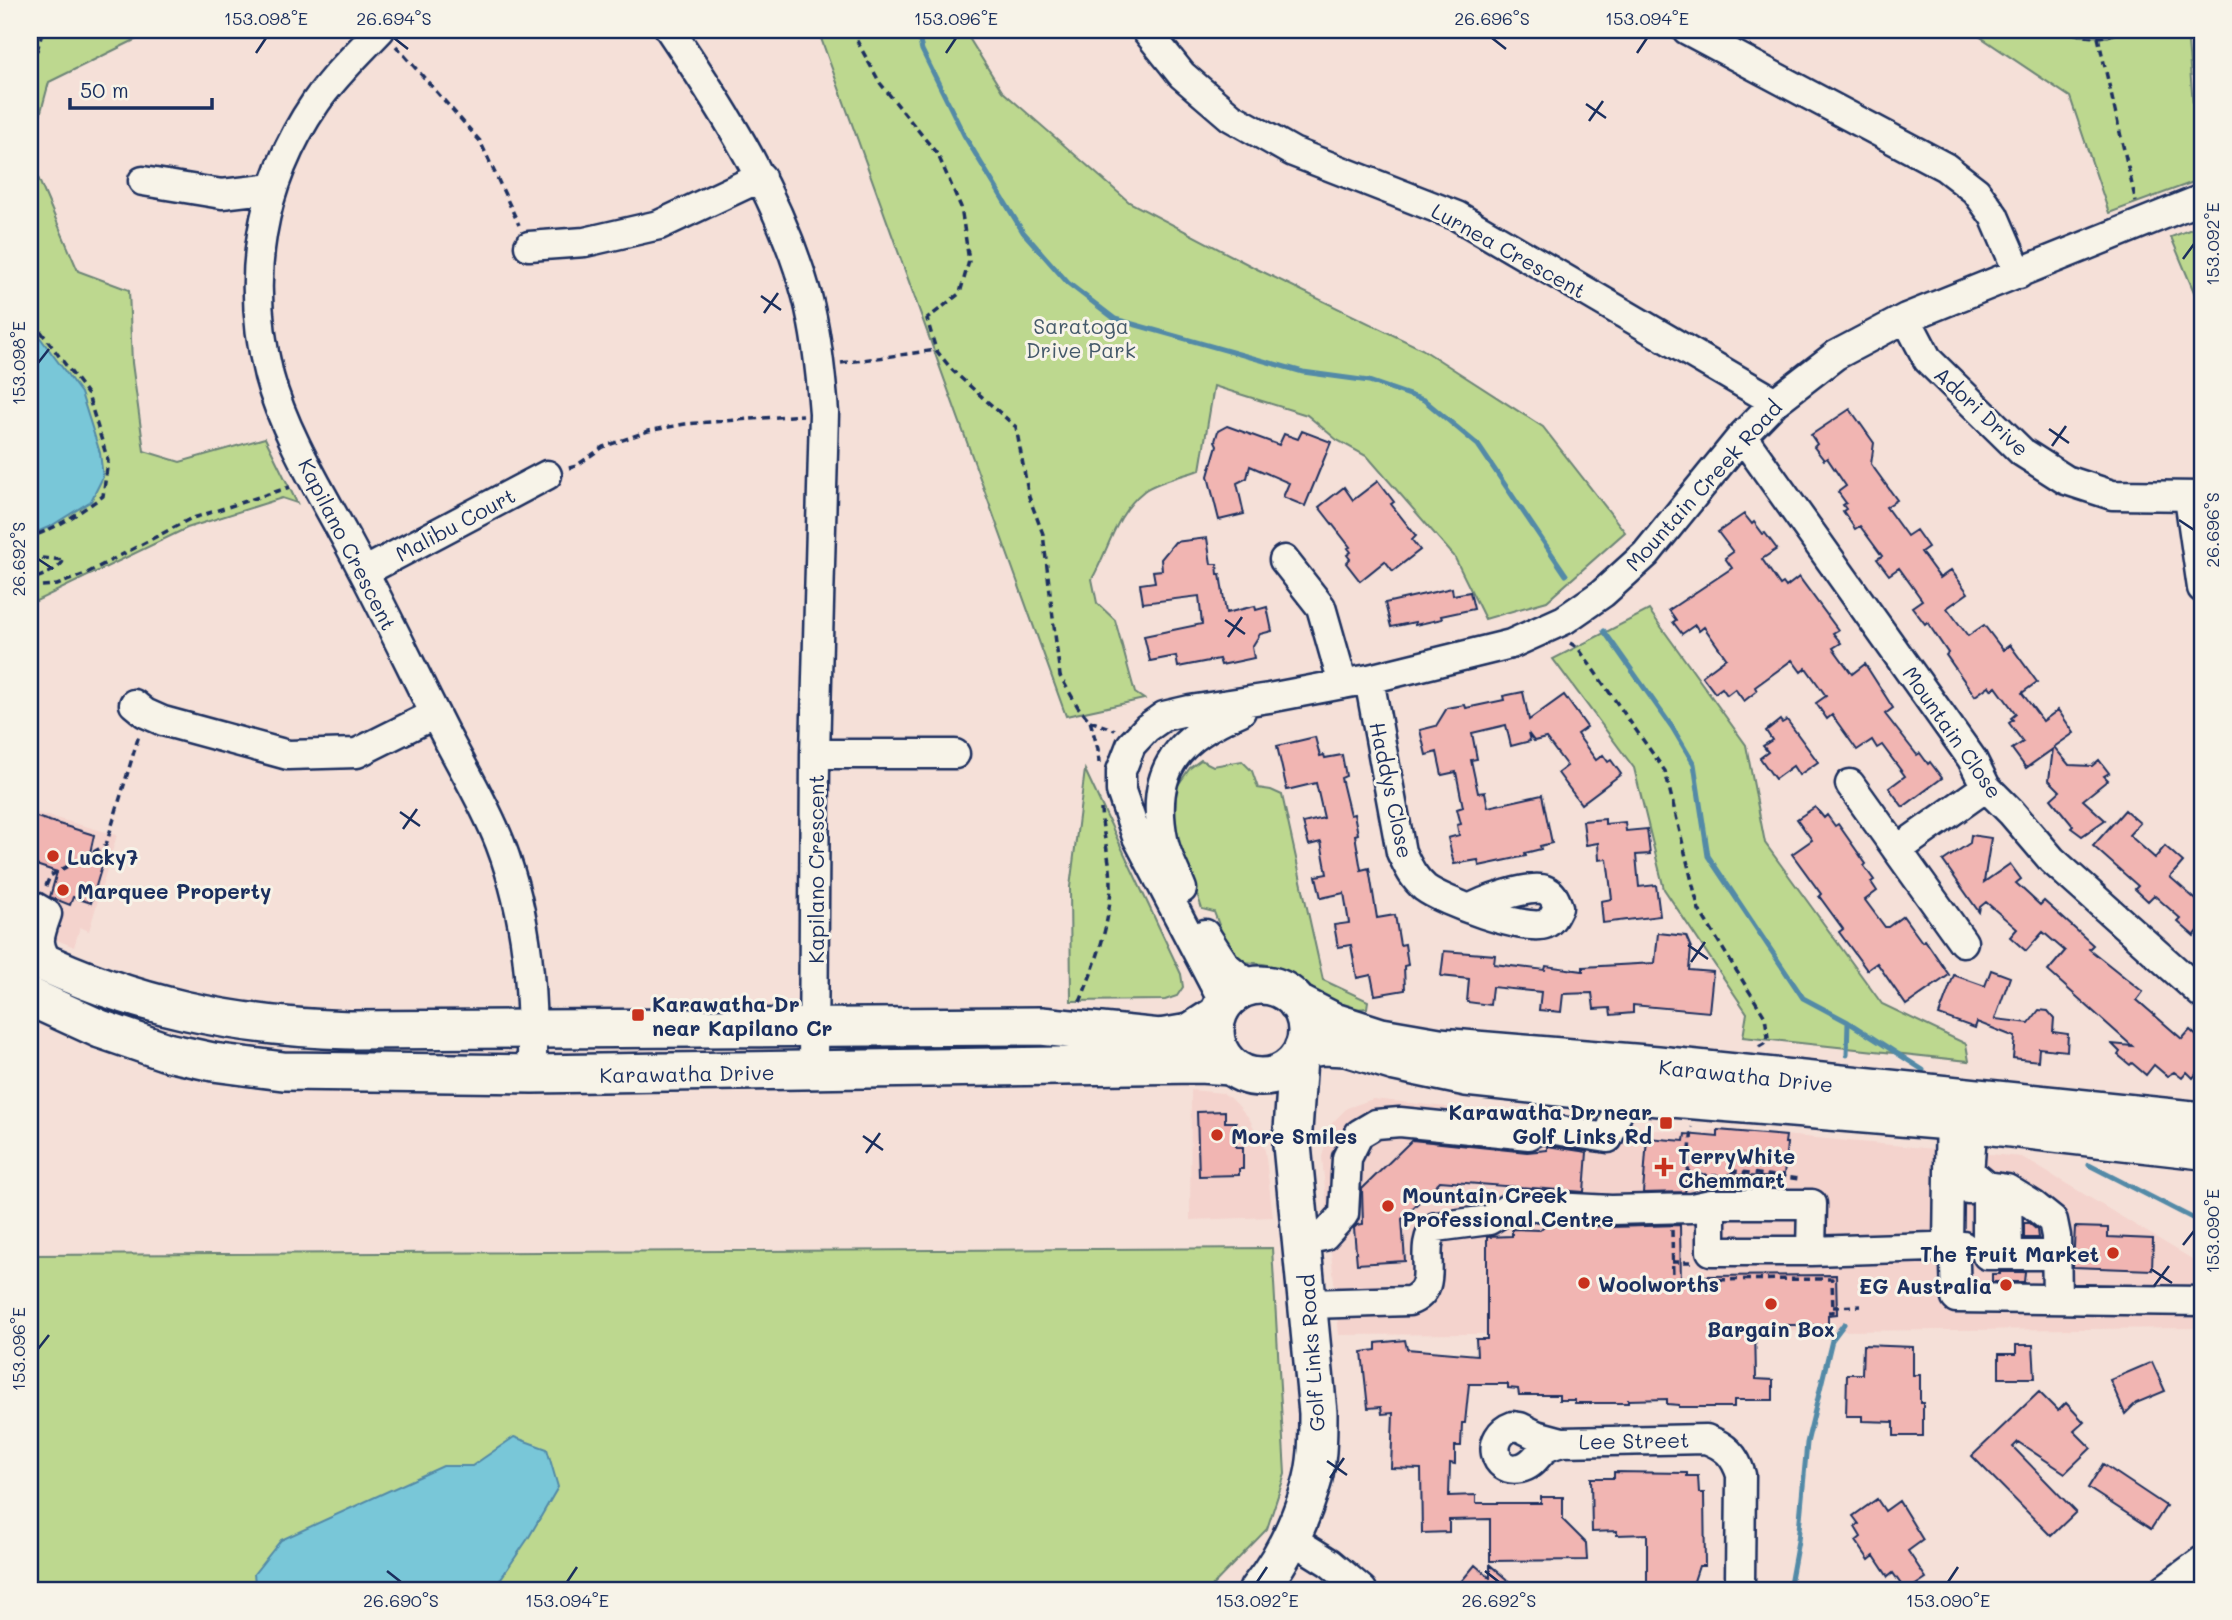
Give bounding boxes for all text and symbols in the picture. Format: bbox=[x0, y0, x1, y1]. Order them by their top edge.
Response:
text: 153.098°E bbox=[224, 6, 308, 30]
text: 26.694°S bbox=[356, 6, 432, 30]
text: 153.096°E bbox=[914, 6, 998, 30]
text: 26.696°S bbox=[1454, 6, 1530, 30]
text: 153.094°E bbox=[1605, 6, 1689, 30]
scale bar bbox=[70, 66, 212, 110]
text: 50 m bbox=[80, 76, 129, 103]
street label: Lurnea Crescent bbox=[1427, 196, 1591, 304]
text: 153.092°E bbox=[2200, 202, 2224, 286]
park label: Saratoga Drive Park bbox=[1026, 312, 1136, 363]
text: 153.098°E bbox=[6, 321, 30, 405]
street label: Adori Drive bbox=[1929, 360, 2035, 462]
street label: Mountain Creek Road bbox=[1619, 394, 1787, 576]
street label: Kapilano Crescent bbox=[293, 454, 403, 634]
street label: Malibu Court bbox=[390, 481, 520, 567]
text: 26.696°S bbox=[2200, 492, 2224, 568]
text: 26.692°S bbox=[6, 522, 30, 596]
street label: Mountain Close bbox=[1897, 661, 2009, 803]
street label: Haddys Close bbox=[1364, 719, 1420, 861]
street label: Kapilano Crescent bbox=[802, 774, 829, 964]
place label: Lucky7 bbox=[67, 843, 138, 871]
marker: Lucky7 bbox=[45, 848, 61, 864]
place label: Marquee Property bbox=[77, 877, 271, 905]
marker: Marquee Property bbox=[55, 882, 71, 898]
place label: Karawatha Dr near Kapilano Cr bbox=[652, 990, 833, 1041]
marker: Karawatha Dr near Kapilano Cr bbox=[630, 1007, 646, 1023]
street label: Karawatha Drive bbox=[1657, 1052, 1835, 1098]
street label: Karawatha Drive bbox=[599, 1058, 775, 1088]
place label: Karawatha Dr near Golf Links Rd bbox=[1448, 1098, 1652, 1149]
marker: Karawatha Dr near Golf Links Rd bbox=[1658, 1115, 1674, 1131]
place label: More Smiles bbox=[1231, 1122, 1357, 1149]
marker: More Smiles bbox=[1209, 1127, 1225, 1143]
place label: TerryWhite Chemmart bbox=[1678, 1142, 1795, 1193]
marker: TerryWhite Chemmart bbox=[1656, 1159, 1672, 1175]
place label: Mountain Creek Professional Centre bbox=[1402, 1181, 1614, 1232]
text: 153.090°E bbox=[2200, 1189, 2224, 1273]
marker: Mountain Creek Professional Centre bbox=[1380, 1198, 1396, 1214]
place label: The Fruit Market bbox=[1920, 1240, 2099, 1267]
marker: The Fruit Market bbox=[2105, 1245, 2121, 1261]
place label: Woolworths bbox=[1598, 1270, 1719, 1297]
place label: EG Australia bbox=[1859, 1272, 1992, 1299]
street label: Golf Links Road bbox=[1292, 1273, 1330, 1433]
marker: Woolworths bbox=[1576, 1275, 1592, 1291]
marker: EG Australia bbox=[1998, 1277, 2014, 1293]
marker: Bargain Box bbox=[1763, 1296, 1779, 1312]
text: 153.096°E bbox=[6, 1307, 30, 1391]
place label: Bargain Box bbox=[1707, 1315, 1835, 1342]
street label: Lee Street bbox=[1578, 1426, 1690, 1454]
text: 26.690°S bbox=[363, 1588, 439, 1612]
text: 153.094°E bbox=[525, 1588, 609, 1612]
text: 153.092°E bbox=[1215, 1588, 1299, 1612]
text: 26.692°S bbox=[1462, 1588, 1536, 1612]
text: 153.090°E bbox=[1906, 1588, 1990, 1612]

